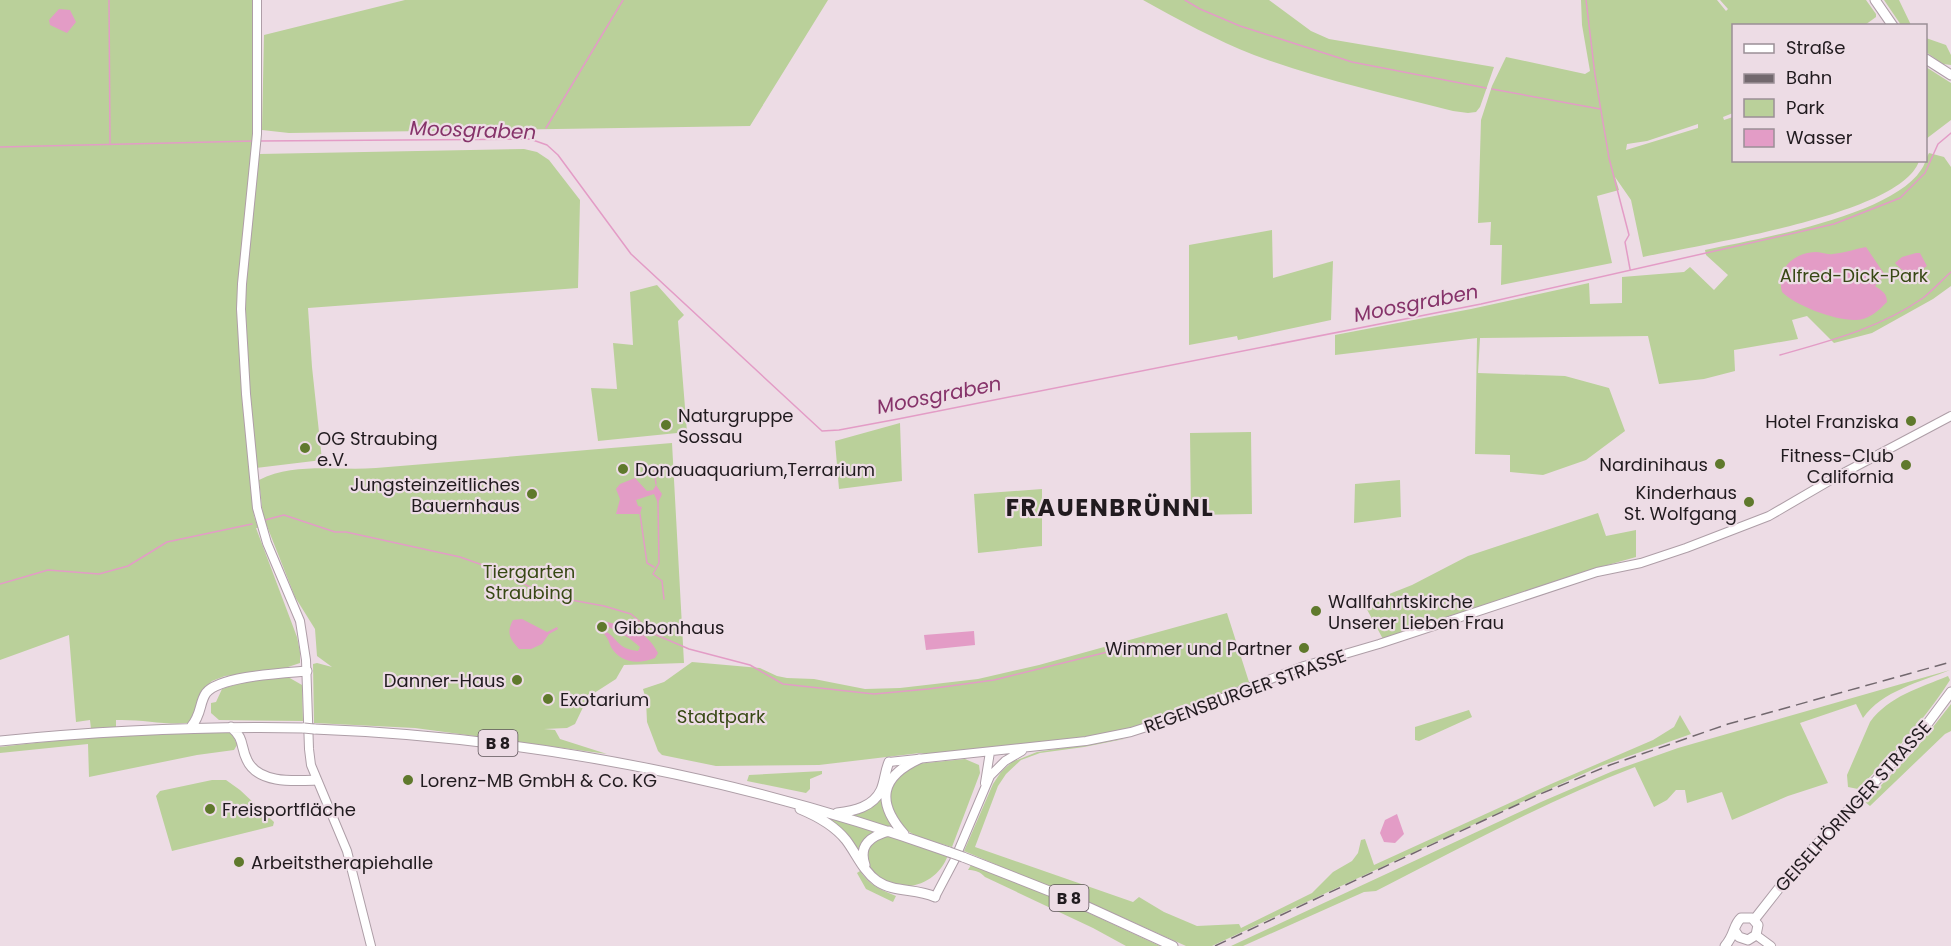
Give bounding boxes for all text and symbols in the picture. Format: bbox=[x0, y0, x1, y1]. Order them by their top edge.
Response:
legend bbox=[1732, 24, 1927, 162]
text: Straße bbox=[1786, 35, 1845, 60]
text: Bahn bbox=[1786, 65, 1832, 90]
text: Park bbox=[1786, 95, 1825, 120]
water label: Moosgraben bbox=[409, 114, 537, 146]
text: Wasser bbox=[1786, 125, 1853, 150]
park label: Alfred-Dick-Park bbox=[1780, 263, 1929, 288]
water label: Moosgraben bbox=[1351, 277, 1481, 329]
water label: Moosgraben bbox=[874, 369, 1004, 421]
place label: Naturgruppe Sossau bbox=[678, 403, 794, 449]
place label: Hotel Franziska bbox=[1765, 409, 1899, 434]
marker: Hotel Franziska bbox=[1904, 414, 1918, 428]
marker: Naturgruppe Sossau bbox=[659, 418, 673, 432]
place label: OG Straubing e.V. bbox=[317, 426, 438, 472]
marker: OG Straubing e.V. bbox=[298, 441, 312, 455]
place label: Fitness-Club California bbox=[1781, 443, 1894, 489]
place label: Nardinihaus bbox=[1599, 452, 1708, 477]
place label: Donauaquarium,Terrarium bbox=[635, 457, 875, 482]
marker: Nardinihaus bbox=[1713, 457, 1727, 471]
marker: Fitness-Club California bbox=[1899, 458, 1913, 472]
marker: Donauaquarium,Terrarium bbox=[616, 462, 630, 476]
place label: Jungsteinzeitliches Bauernhaus bbox=[350, 472, 520, 518]
place label: Kinderhaus St. Wolfgang bbox=[1624, 480, 1737, 526]
marker: Jungsteinzeitliches Bauernhaus bbox=[525, 487, 539, 501]
district label: FRAUENBRÜNNL bbox=[1006, 491, 1214, 524]
marker: Kinderhaus St. Wolfgang bbox=[1742, 495, 1756, 509]
park label: Tiergarten Straubing bbox=[483, 559, 575, 605]
place label: Wallfahrtskirche Unserer Lieben Frau bbox=[1328, 589, 1504, 635]
marker: Wallfahrtskirche Unserer Lieben Frau bbox=[1309, 604, 1323, 618]
place label: Gibbonhaus bbox=[614, 615, 724, 640]
marker: Gibbonhaus bbox=[595, 620, 609, 634]
place label: Wimmer und Partner bbox=[1105, 636, 1292, 661]
marker: Wimmer und Partner bbox=[1297, 641, 1311, 655]
street label: REGENSBURGER STRASSE bbox=[1140, 643, 1350, 739]
place label: Danner-Haus bbox=[384, 668, 505, 693]
marker: Danner-Haus bbox=[510, 673, 524, 687]
place label: Exotarium bbox=[560, 687, 649, 712]
marker: Exotarium bbox=[541, 692, 555, 706]
park label: Stadtpark bbox=[677, 704, 766, 729]
street label: GEISELHÖRINGER STRASSE bbox=[1769, 715, 1937, 897]
road number: B 8 bbox=[478, 730, 518, 756]
place label: Lorenz-MB GmbH & Co. KG bbox=[420, 768, 657, 793]
marker: Lorenz-MB GmbH & Co. KG bbox=[401, 773, 415, 787]
place label: Freisportfläche bbox=[222, 797, 356, 822]
marker: Freisportfläche bbox=[203, 802, 217, 816]
place label: Arbeitstherapiehalle bbox=[251, 850, 433, 875]
marker: Arbeitstherapiehalle bbox=[232, 855, 246, 869]
road number: B 8 bbox=[1050, 885, 1088, 911]

